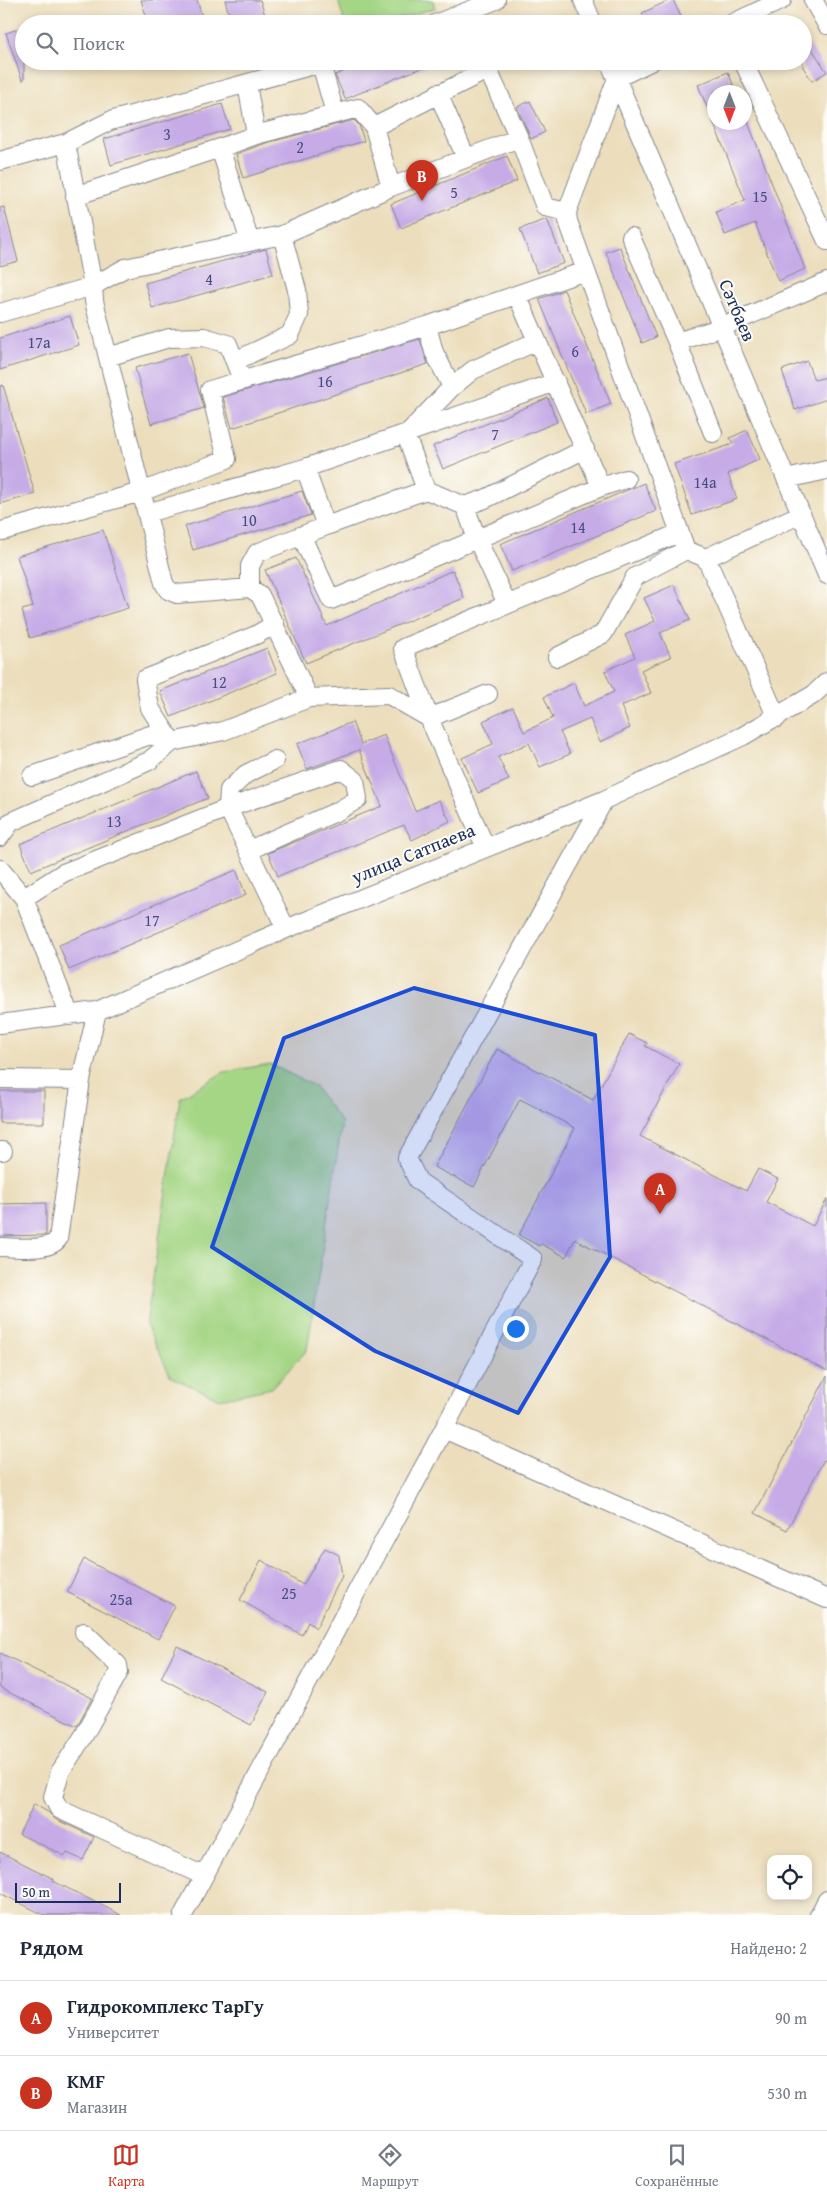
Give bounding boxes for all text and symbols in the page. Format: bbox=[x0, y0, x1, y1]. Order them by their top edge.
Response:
search box bbox=[15, 15, 812, 70]
icon: search bbox=[33, 29, 61, 57]
text: Поиск bbox=[73, 29, 125, 57]
north arrow bbox=[707, 85, 752, 130]
house number: 3 bbox=[163, 122, 171, 146]
house number: 2 bbox=[296, 135, 304, 159]
pin: B bbox=[406, 160, 438, 201]
house number: 5 bbox=[450, 180, 458, 204]
house number: 15 bbox=[752, 184, 768, 208]
house number: 4 bbox=[205, 267, 213, 291]
street label: Сәтбаев bbox=[712, 274, 764, 346]
house number: 17а bbox=[27, 330, 51, 354]
house number: 6 bbox=[571, 339, 579, 363]
house number: 16 bbox=[317, 369, 333, 393]
house number: 7 bbox=[491, 422, 499, 446]
house number: 14а bbox=[693, 470, 717, 494]
house number: 10 bbox=[241, 508, 257, 532]
house number: 14 bbox=[570, 515, 586, 539]
house number: 12 bbox=[211, 670, 227, 694]
house number: 13 bbox=[106, 809, 122, 833]
street label: улица Сатпаева bbox=[346, 815, 479, 891]
house number: 17 bbox=[144, 908, 160, 932]
pin: A bbox=[644, 1173, 676, 1214]
your location bbox=[503, 1316, 529, 1342]
house number: 25 bbox=[281, 1581, 297, 1605]
house number: 25а bbox=[109, 1587, 133, 1611]
map controls bbox=[767, 1855, 812, 1900]
button: locate bbox=[767, 1855, 812, 1900]
scale bar bbox=[15, 1880, 121, 1903]
text: 50 m bbox=[22, 1882, 50, 1902]
text: Рядом bbox=[20, 1932, 83, 1963]
text: Найдено: 2 bbox=[730, 1936, 807, 1960]
text: Гидрокомплекс ТарГу bbox=[67, 1992, 264, 2020]
text: A bbox=[31, 2006, 41, 2030]
text: 90 m bbox=[775, 2006, 807, 2030]
text: Университет bbox=[67, 2020, 159, 2044]
text: KMF bbox=[67, 2067, 105, 2095]
text: B bbox=[31, 2081, 41, 2105]
text: 530 m bbox=[767, 2081, 807, 2105]
text: Магазин bbox=[67, 2095, 127, 2119]
tab: Карта bbox=[108, 2141, 145, 2191]
tab: Маршрут bbox=[361, 2141, 419, 2191]
tab: Сохранённые bbox=[635, 2141, 719, 2191]

